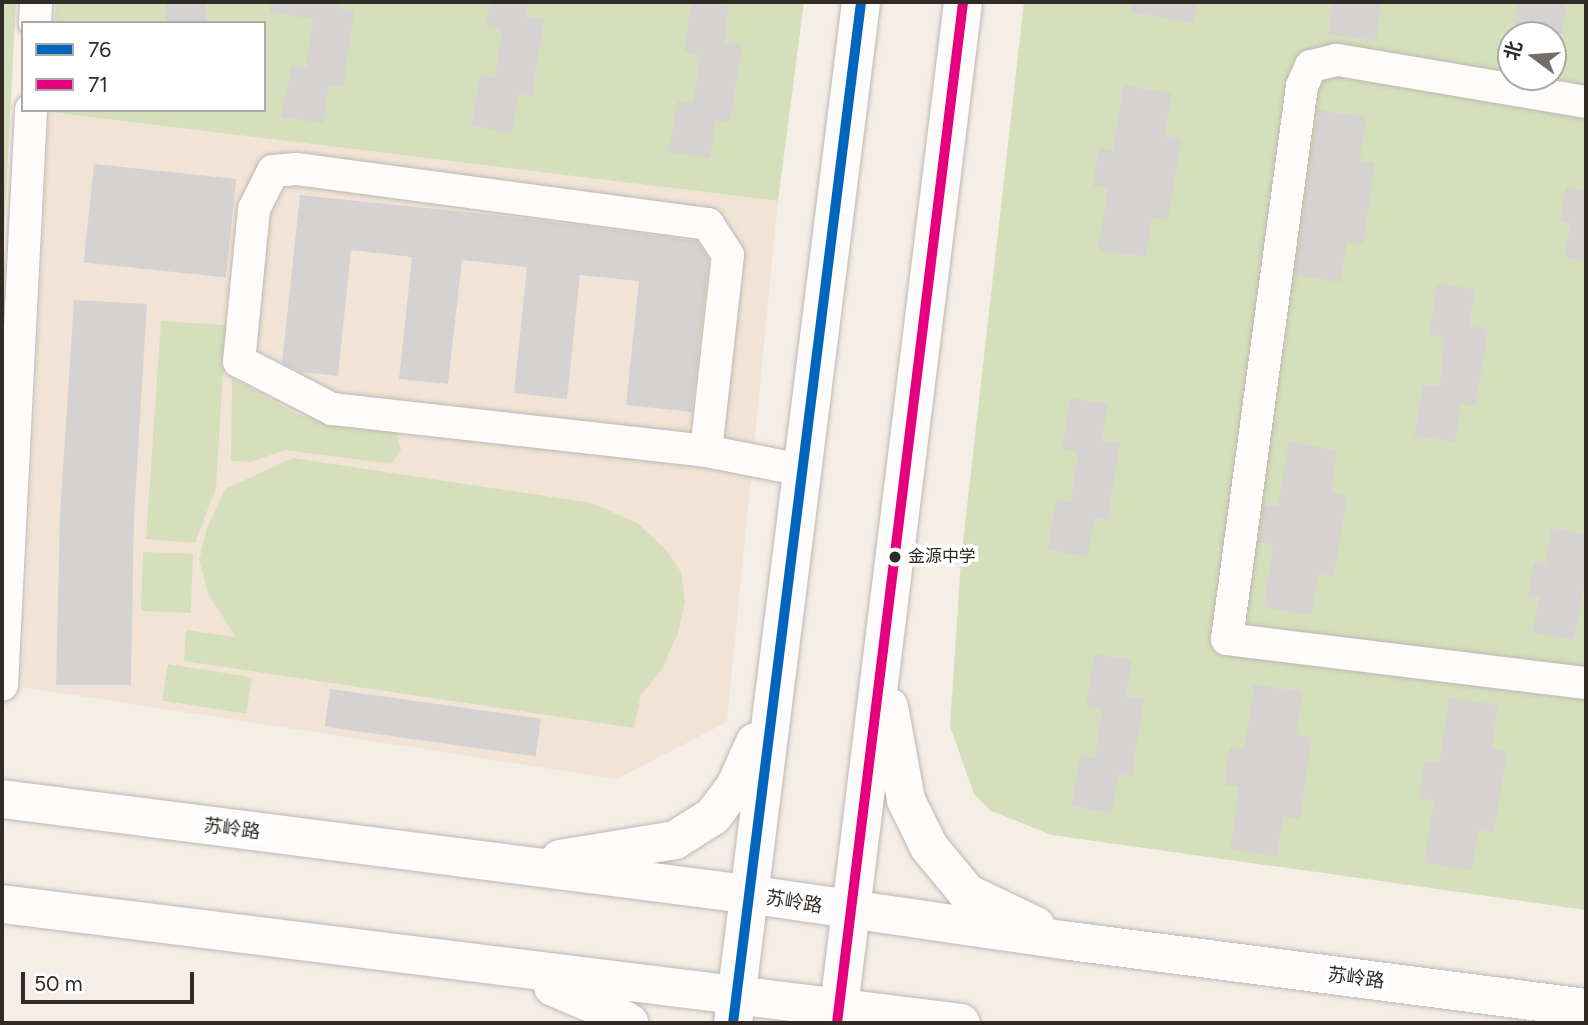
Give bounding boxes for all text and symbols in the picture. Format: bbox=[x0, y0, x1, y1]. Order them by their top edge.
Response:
legend bbox=[21, 21, 266, 112]
north arrow bbox=[1497, 21, 1567, 91]
text: 76 bbox=[88, 37, 111, 62]
text: 北 bbox=[1500, 38, 1527, 63]
text: 71 bbox=[88, 72, 108, 97]
place label: 金源中学 bbox=[908, 547, 976, 567]
marker: 金源中学 bbox=[888, 550, 902, 564]
street label: 苏岭路 bbox=[202, 814, 262, 844]
street label: 苏岭路 bbox=[764, 886, 824, 918]
scale bar bbox=[24, 958, 198, 1002]
street label: 苏岭路 bbox=[1326, 963, 1386, 993]
text: 50 m bbox=[34, 971, 83, 996]

